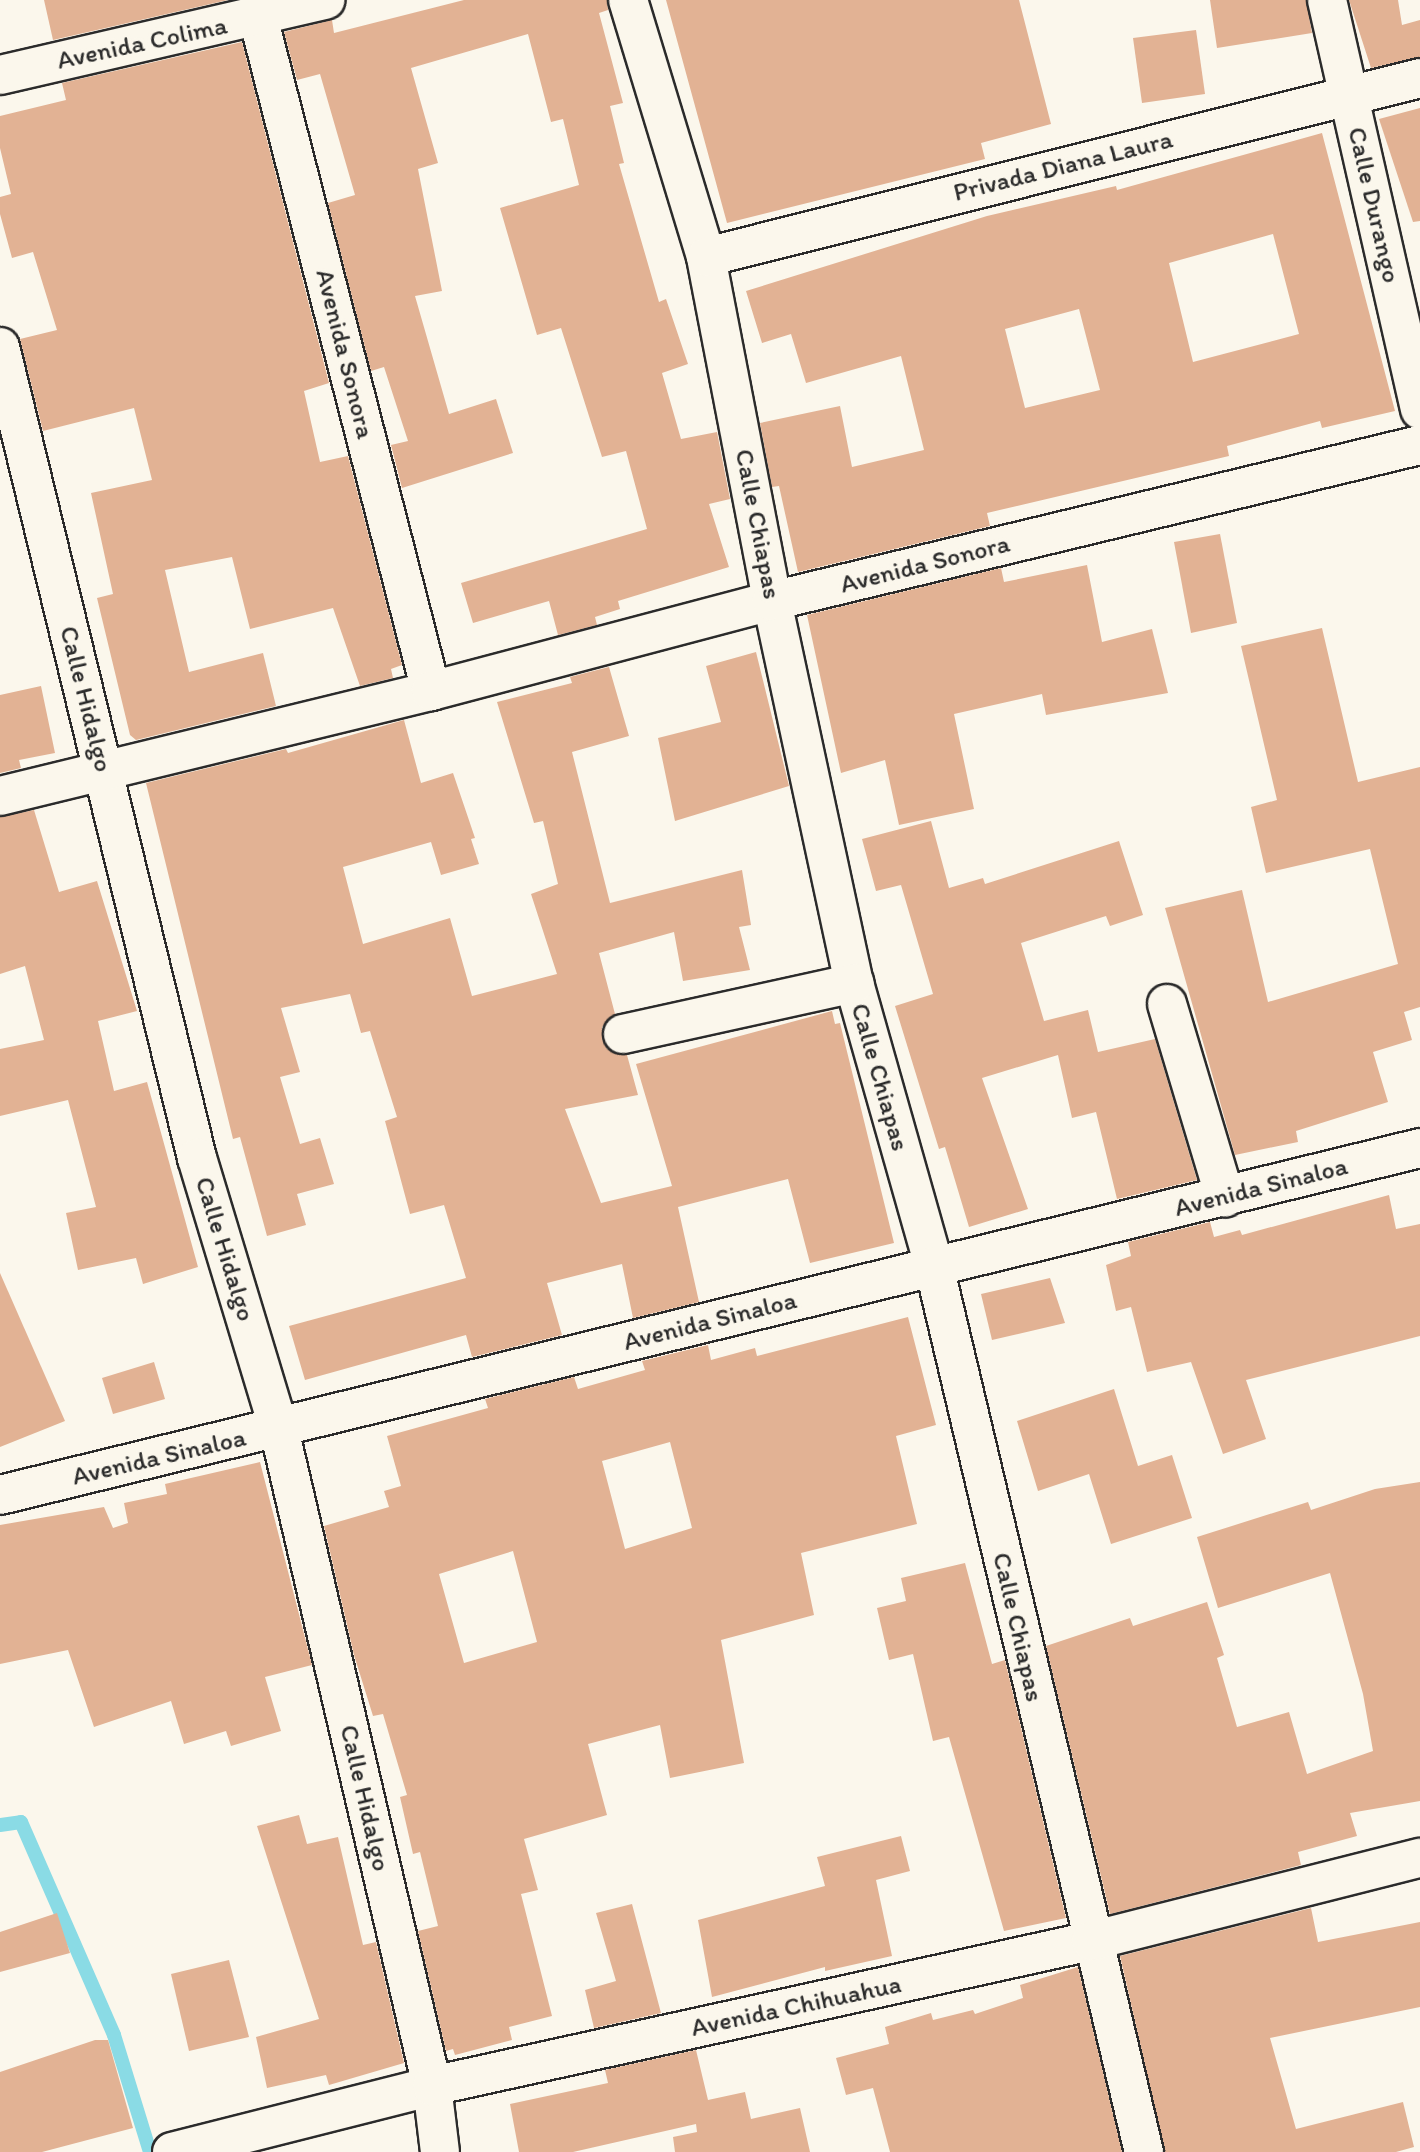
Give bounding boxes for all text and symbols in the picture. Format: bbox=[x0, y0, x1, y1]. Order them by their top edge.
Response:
street label: Avenida Colima bbox=[54, 10, 230, 76]
street label: Privada Diana Laura bbox=[950, 124, 1176, 208]
street label: Calle Durango bbox=[1341, 124, 1407, 286]
street label: Avenida Sonora bbox=[309, 266, 381, 442]
street label: Calle Chiapas bbox=[728, 447, 788, 601]
street label: Avenida Sonora bbox=[837, 528, 1013, 600]
street label: Calle Hidalgo bbox=[53, 623, 119, 775]
street label: Calle Chiapas bbox=[844, 1000, 916, 1154]
street label: Avenida Sinaloa bbox=[1171, 1150, 1351, 1224]
street label: Calle Hidalgo bbox=[188, 1173, 262, 1325]
street label: Avenida Sinaloa bbox=[620, 1284, 800, 1358]
street label: Avenida Sinaloa bbox=[69, 1422, 249, 1492]
street label: Calle Chiapas bbox=[986, 1550, 1050, 1704]
street label: Calle Hidalgo bbox=[333, 1722, 397, 1874]
street label: Avenida Chihuahua bbox=[688, 1968, 904, 2044]

